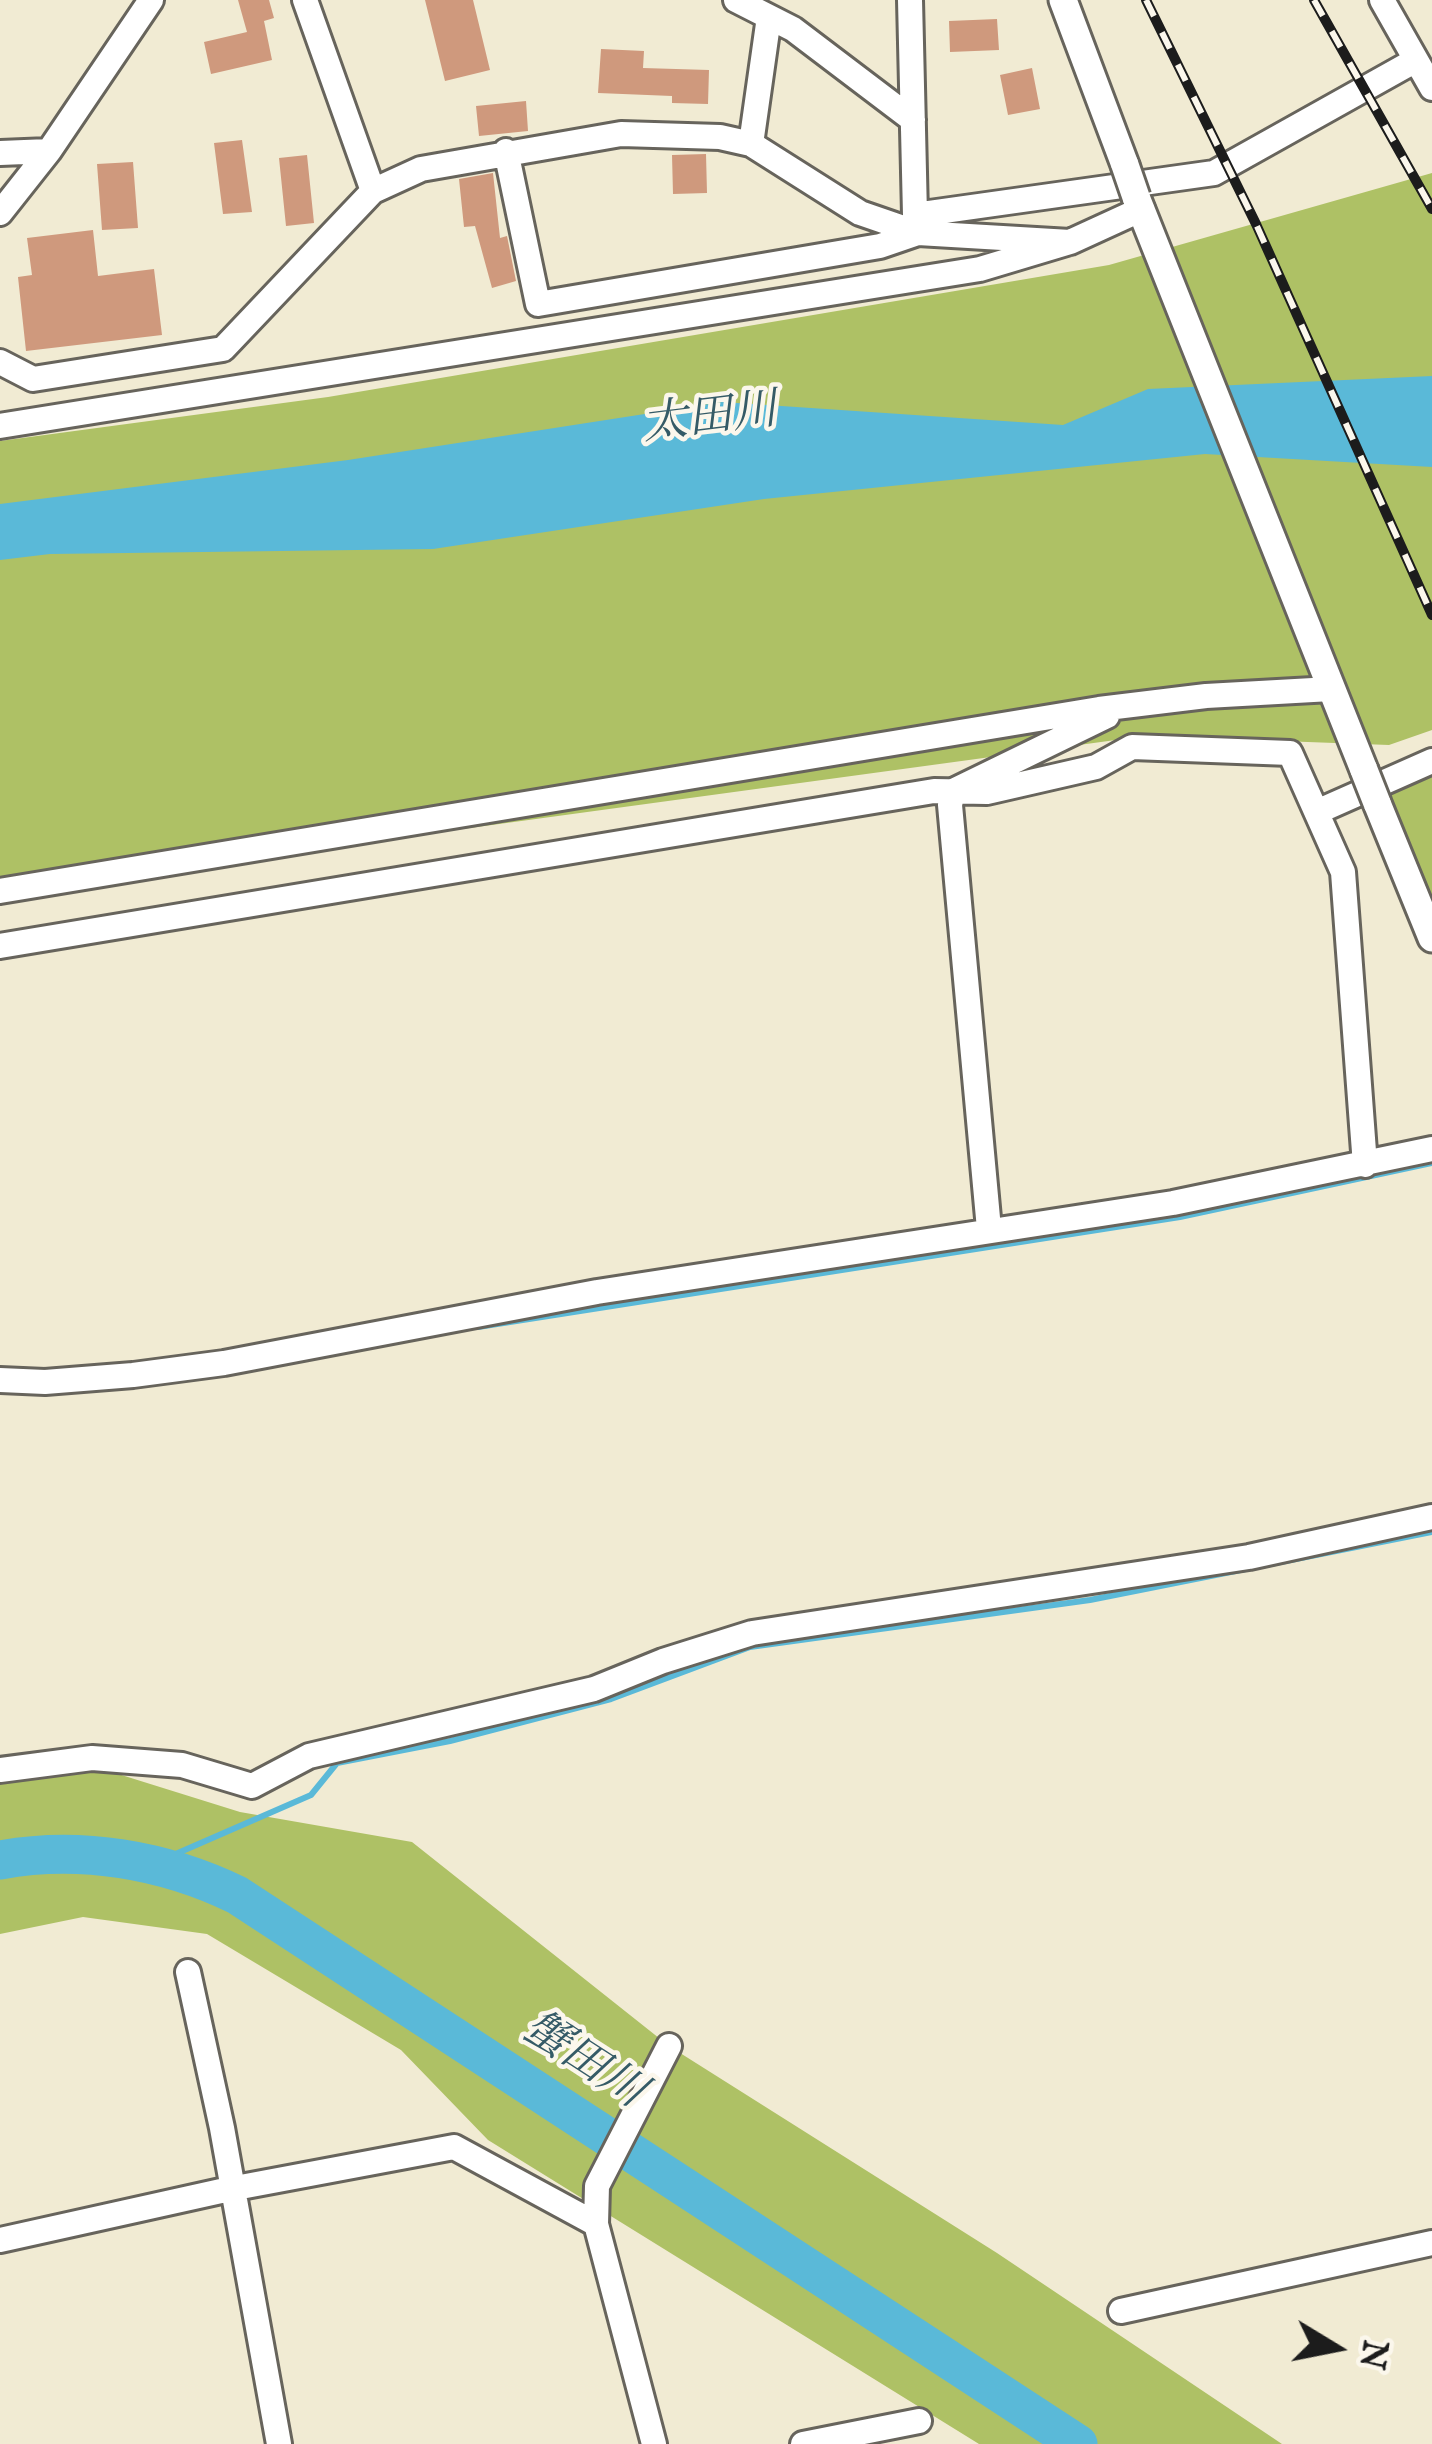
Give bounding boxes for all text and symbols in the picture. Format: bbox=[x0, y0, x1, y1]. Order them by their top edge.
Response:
water label: 太田川 bbox=[640, 386, 780, 456]
water label: 蟹田川 bbox=[511, 2004, 653, 2122]
north arrow bbox=[1276, 2288, 1396, 2408]
text: N bbox=[1348, 2337, 1395, 2372]

